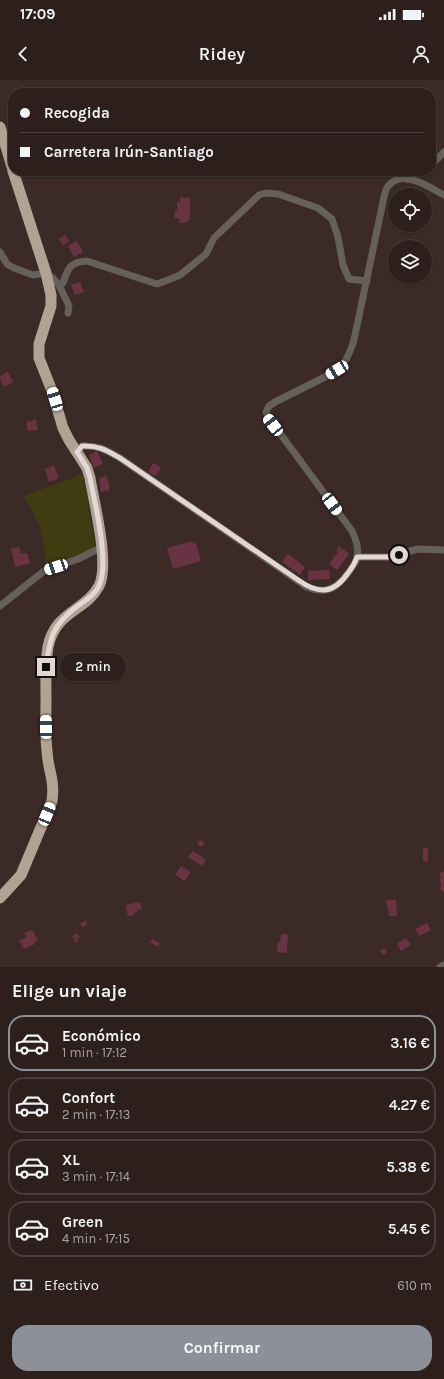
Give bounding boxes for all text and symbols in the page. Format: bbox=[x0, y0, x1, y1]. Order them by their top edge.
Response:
text: 17:09 bbox=[20, 5, 56, 23]
icon: back bbox=[12, 43, 34, 65]
text: Ridey bbox=[199, 43, 245, 65]
icon: person bbox=[410, 43, 432, 65]
text: Recogida bbox=[44, 104, 110, 122]
text: Carretera Irún-Santiago bbox=[44, 143, 214, 161]
map controls bbox=[388, 188, 432, 284]
button: locate bbox=[388, 188, 432, 232]
button: layers bbox=[388, 240, 432, 284]
car bbox=[324, 359, 350, 381]
car bbox=[46, 386, 64, 412]
car bbox=[261, 412, 285, 438]
car bbox=[320, 491, 344, 517]
route start bbox=[390, 546, 408, 564]
car bbox=[43, 558, 69, 576]
callout: 2 min bbox=[60, 653, 126, 681]
route end bbox=[37, 658, 55, 676]
text: 2 min bbox=[75, 659, 111, 674]
car bbox=[40, 715, 52, 739]
car bbox=[37, 801, 57, 827]
text: Elige un viaje bbox=[12, 980, 127, 1002]
icon: car bbox=[14, 1025, 50, 1061]
text: Económico bbox=[62, 1027, 141, 1045]
text: 3.16 € bbox=[390, 1034, 430, 1052]
text: 1 min · 17:12 bbox=[62, 1045, 127, 1060]
icon: car bbox=[14, 1087, 50, 1123]
text: Confort bbox=[62, 1089, 115, 1107]
text: 4.27 € bbox=[389, 1096, 430, 1114]
text: 2 min · 17:13 bbox=[62, 1107, 130, 1122]
icon: car bbox=[14, 1149, 50, 1185]
text: XL bbox=[62, 1151, 80, 1169]
text: 5.38 € bbox=[386, 1158, 430, 1176]
text: 3 min · 17:14 bbox=[62, 1169, 130, 1184]
icon: car bbox=[14, 1211, 50, 1247]
text: Green bbox=[62, 1213, 103, 1231]
text: 5.45 € bbox=[388, 1220, 430, 1238]
text: 4 min · 17:15 bbox=[62, 1231, 130, 1246]
icon: cash bbox=[12, 1274, 34, 1296]
text: Efectivo bbox=[44, 1276, 99, 1294]
text: 610 m bbox=[397, 1278, 432, 1293]
button: Confirmar bbox=[12, 1325, 432, 1371]

